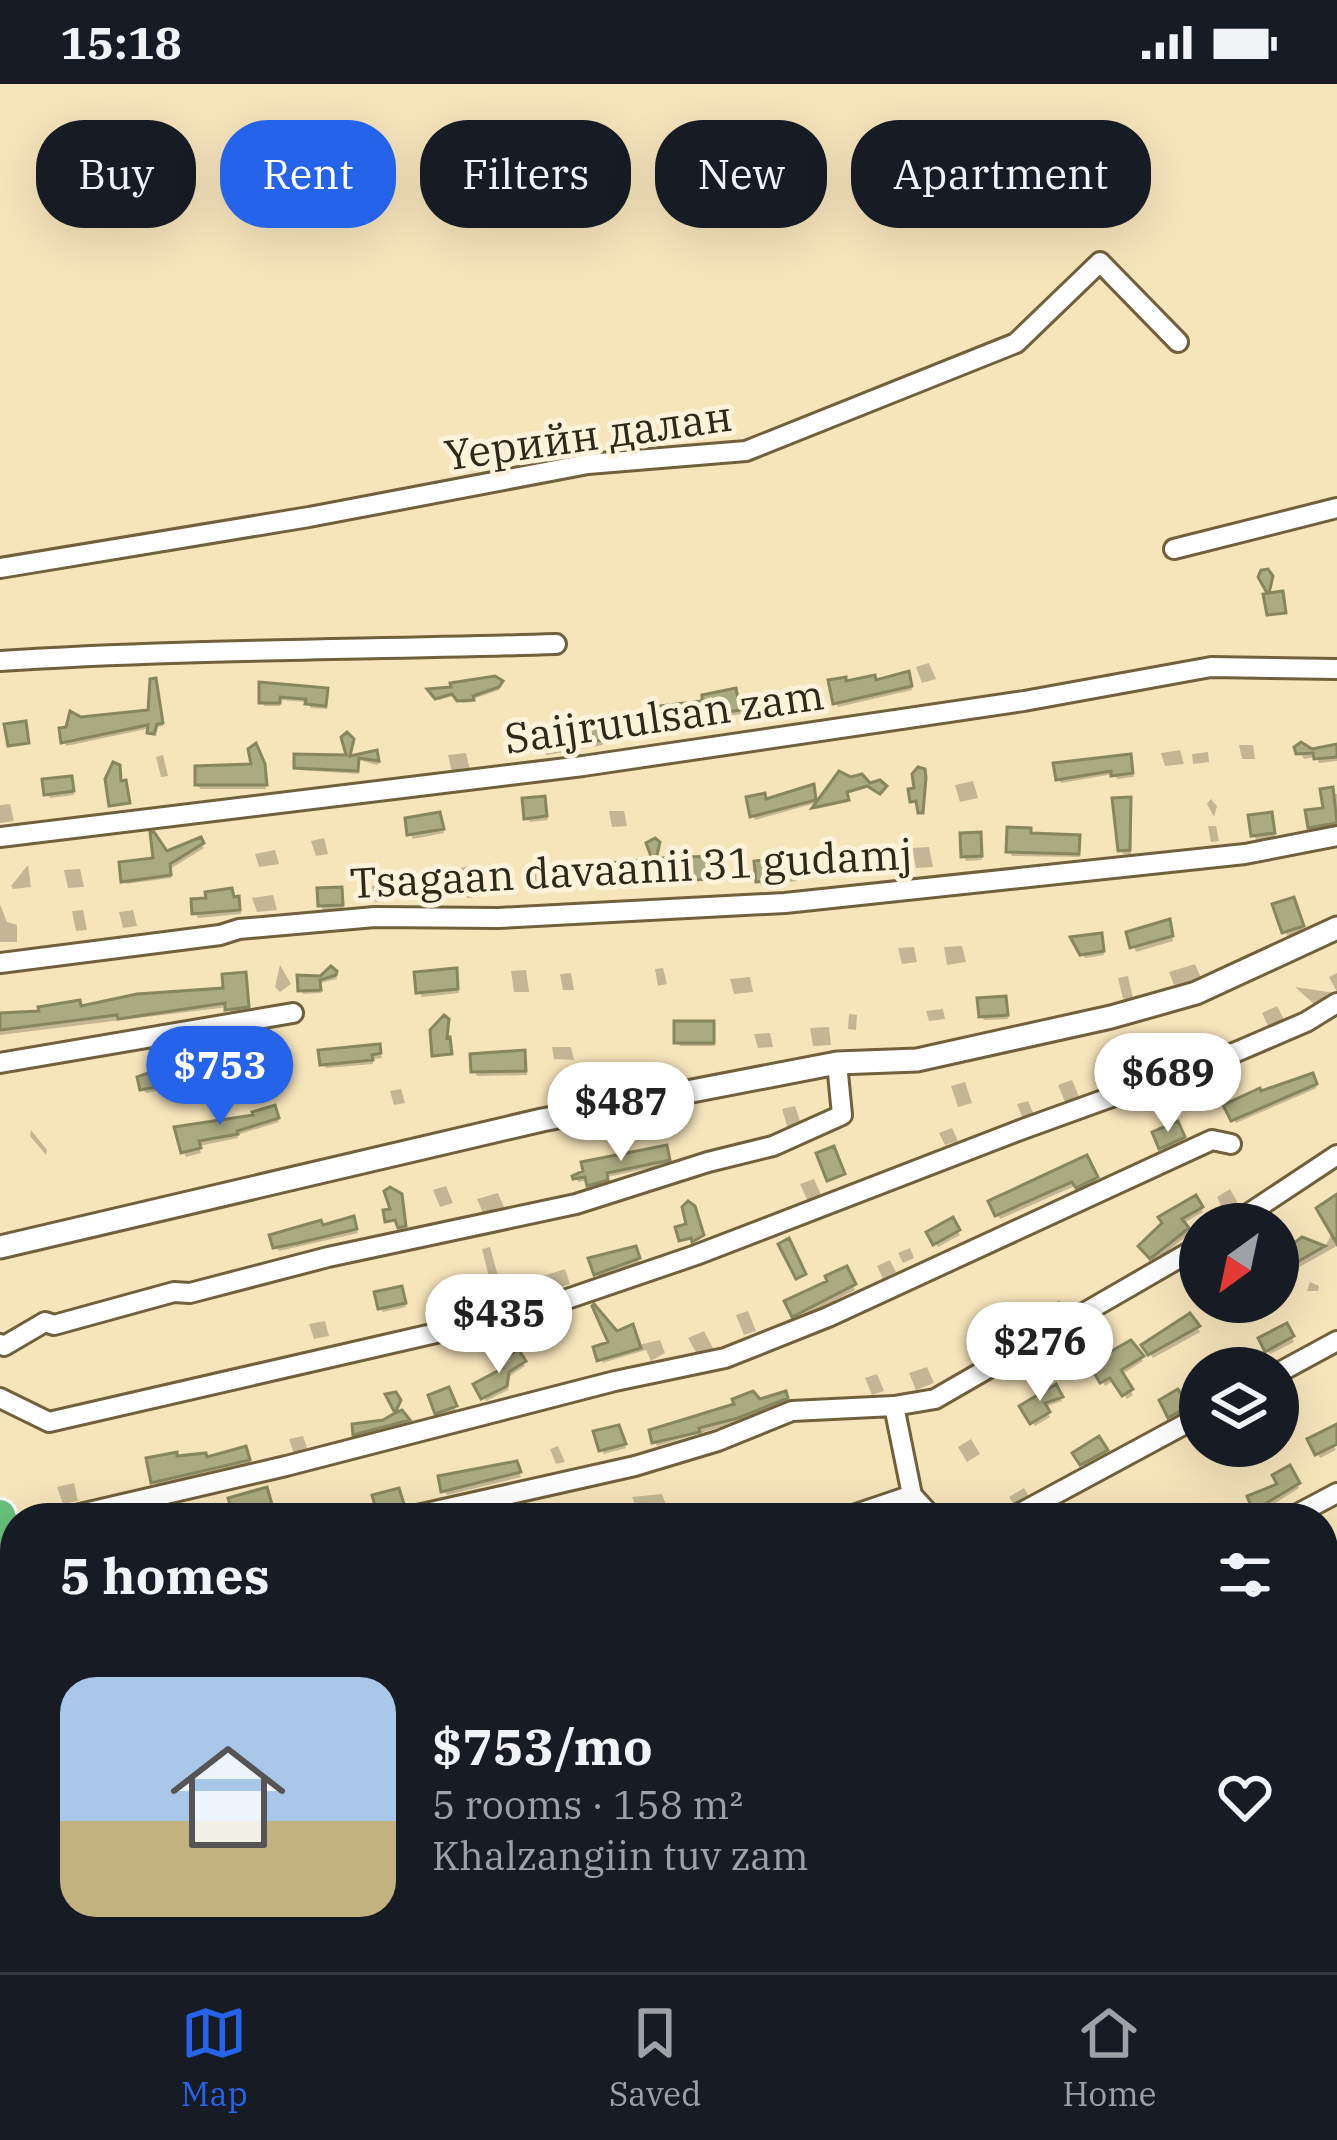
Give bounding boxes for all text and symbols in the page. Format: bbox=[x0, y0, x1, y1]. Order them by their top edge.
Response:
text: 15:18 bbox=[60, 13, 182, 71]
chip: Buy bbox=[36, 120, 196, 228]
chip: Rent bbox=[220, 120, 396, 228]
chip: Filters bbox=[420, 120, 631, 228]
chip: New bbox=[655, 120, 827, 228]
chip: Apartment bbox=[851, 120, 1151, 228]
street label: Үерийн далан bbox=[441, 388, 735, 482]
street label: Saijruulsan zam bbox=[501, 666, 827, 766]
street label: Tsagaan davaanii 31 gudamj bbox=[348, 826, 914, 910]
pin: $753 bbox=[149, 1026, 291, 1128]
pin: $689 bbox=[1097, 1033, 1239, 1135]
text: $753 bbox=[173, 1039, 267, 1090]
text: $689 bbox=[1121, 1046, 1215, 1097]
pin: $487 bbox=[550, 1062, 692, 1164]
text: $487 bbox=[574, 1075, 668, 1126]
north arrow bbox=[1179, 1203, 1299, 1323]
map controls bbox=[1179, 1203, 1299, 1467]
pin: $435 bbox=[428, 1274, 570, 1376]
text: $435 bbox=[452, 1287, 546, 1338]
pin: $276 bbox=[969, 1302, 1111, 1404]
text: $276 bbox=[993, 1315, 1087, 1366]
button: layers bbox=[1179, 1347, 1299, 1467]
text: 5 homes bbox=[60, 1542, 270, 1608]
icon: filters bbox=[1212, 1542, 1278, 1608]
text: $753/mo bbox=[432, 1713, 653, 1779]
icon: home bbox=[156, 1725, 300, 1869]
icon: heart bbox=[1212, 1764, 1278, 1830]
text: 5 rooms · 158 m² bbox=[432, 1779, 743, 1830]
text: Khalzangiin tuv zam bbox=[432, 1830, 809, 1881]
tab: Map bbox=[181, 2000, 248, 2115]
tab: Saved bbox=[609, 2000, 701, 2115]
tab: Home bbox=[1063, 2000, 1156, 2115]

